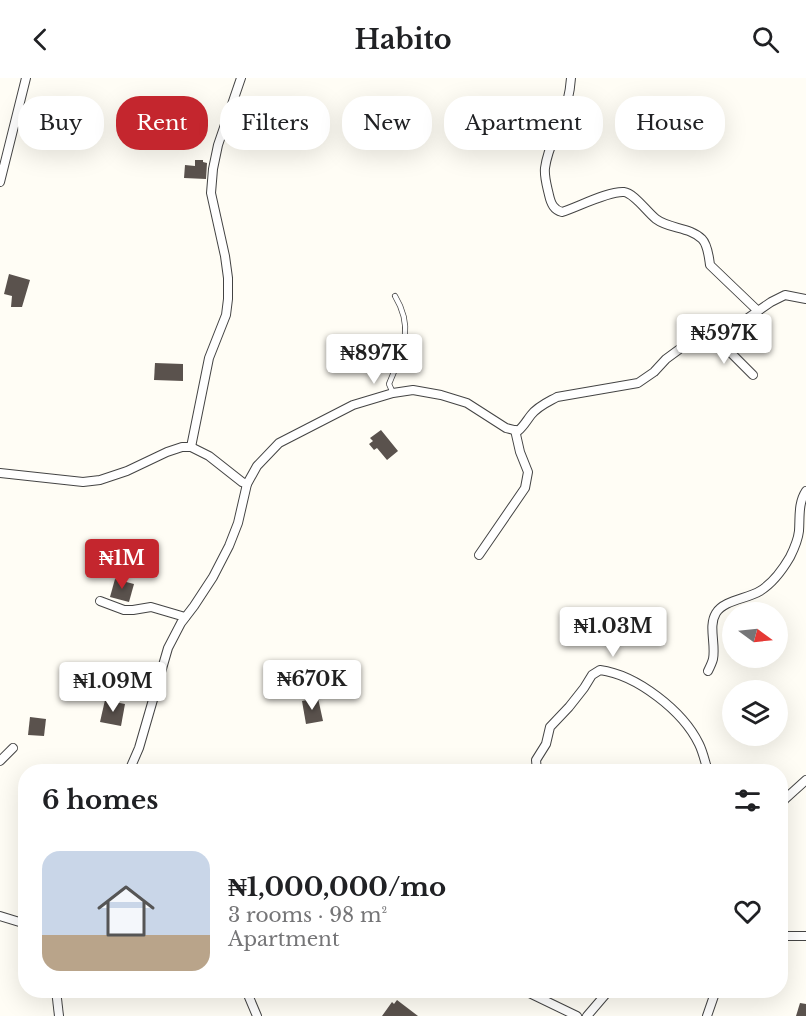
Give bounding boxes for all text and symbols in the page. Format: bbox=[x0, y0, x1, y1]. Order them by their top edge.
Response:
icon: back bbox=[24, 23, 57, 56]
text: Habito bbox=[354, 23, 452, 56]
icon: search bbox=[749, 23, 782, 56]
chip: Buy bbox=[18, 96, 104, 150]
chip: Rent bbox=[116, 96, 208, 150]
chip: Filters bbox=[220, 96, 330, 150]
chip: New bbox=[342, 96, 432, 150]
chip: Apartment bbox=[444, 96, 603, 150]
chip: House bbox=[615, 96, 725, 150]
pin: ₦597K bbox=[682, 314, 766, 365]
text: ₦597K bbox=[691, 321, 757, 345]
pin: ₦897K bbox=[332, 334, 416, 385]
text: ₦897K bbox=[340, 341, 408, 365]
pin: ₦1M bbox=[93, 539, 151, 590]
text: ₦1M bbox=[99, 546, 145, 570]
north arrow bbox=[722, 602, 788, 668]
map controls bbox=[722, 602, 788, 746]
pin: ₦1.03M bbox=[564, 607, 662, 658]
text: ₦1.03M bbox=[574, 614, 652, 638]
pin: ₦670K bbox=[270, 660, 354, 711]
pin: ₦1.09M bbox=[64, 662, 162, 713]
text: ₦670K bbox=[277, 667, 347, 691]
text: ₦1.09M bbox=[73, 669, 153, 693]
button: layers bbox=[722, 680, 788, 746]
text: 6 homes bbox=[42, 784, 158, 816]
icon: filters bbox=[731, 784, 764, 817]
text: ₦1,000,000/mo bbox=[228, 871, 446, 903]
icon: home bbox=[90, 875, 162, 947]
icon: heart bbox=[731, 895, 764, 928]
text: 3 rooms · 98 m² bbox=[228, 903, 387, 927]
text: Apartment bbox=[228, 927, 339, 951]

